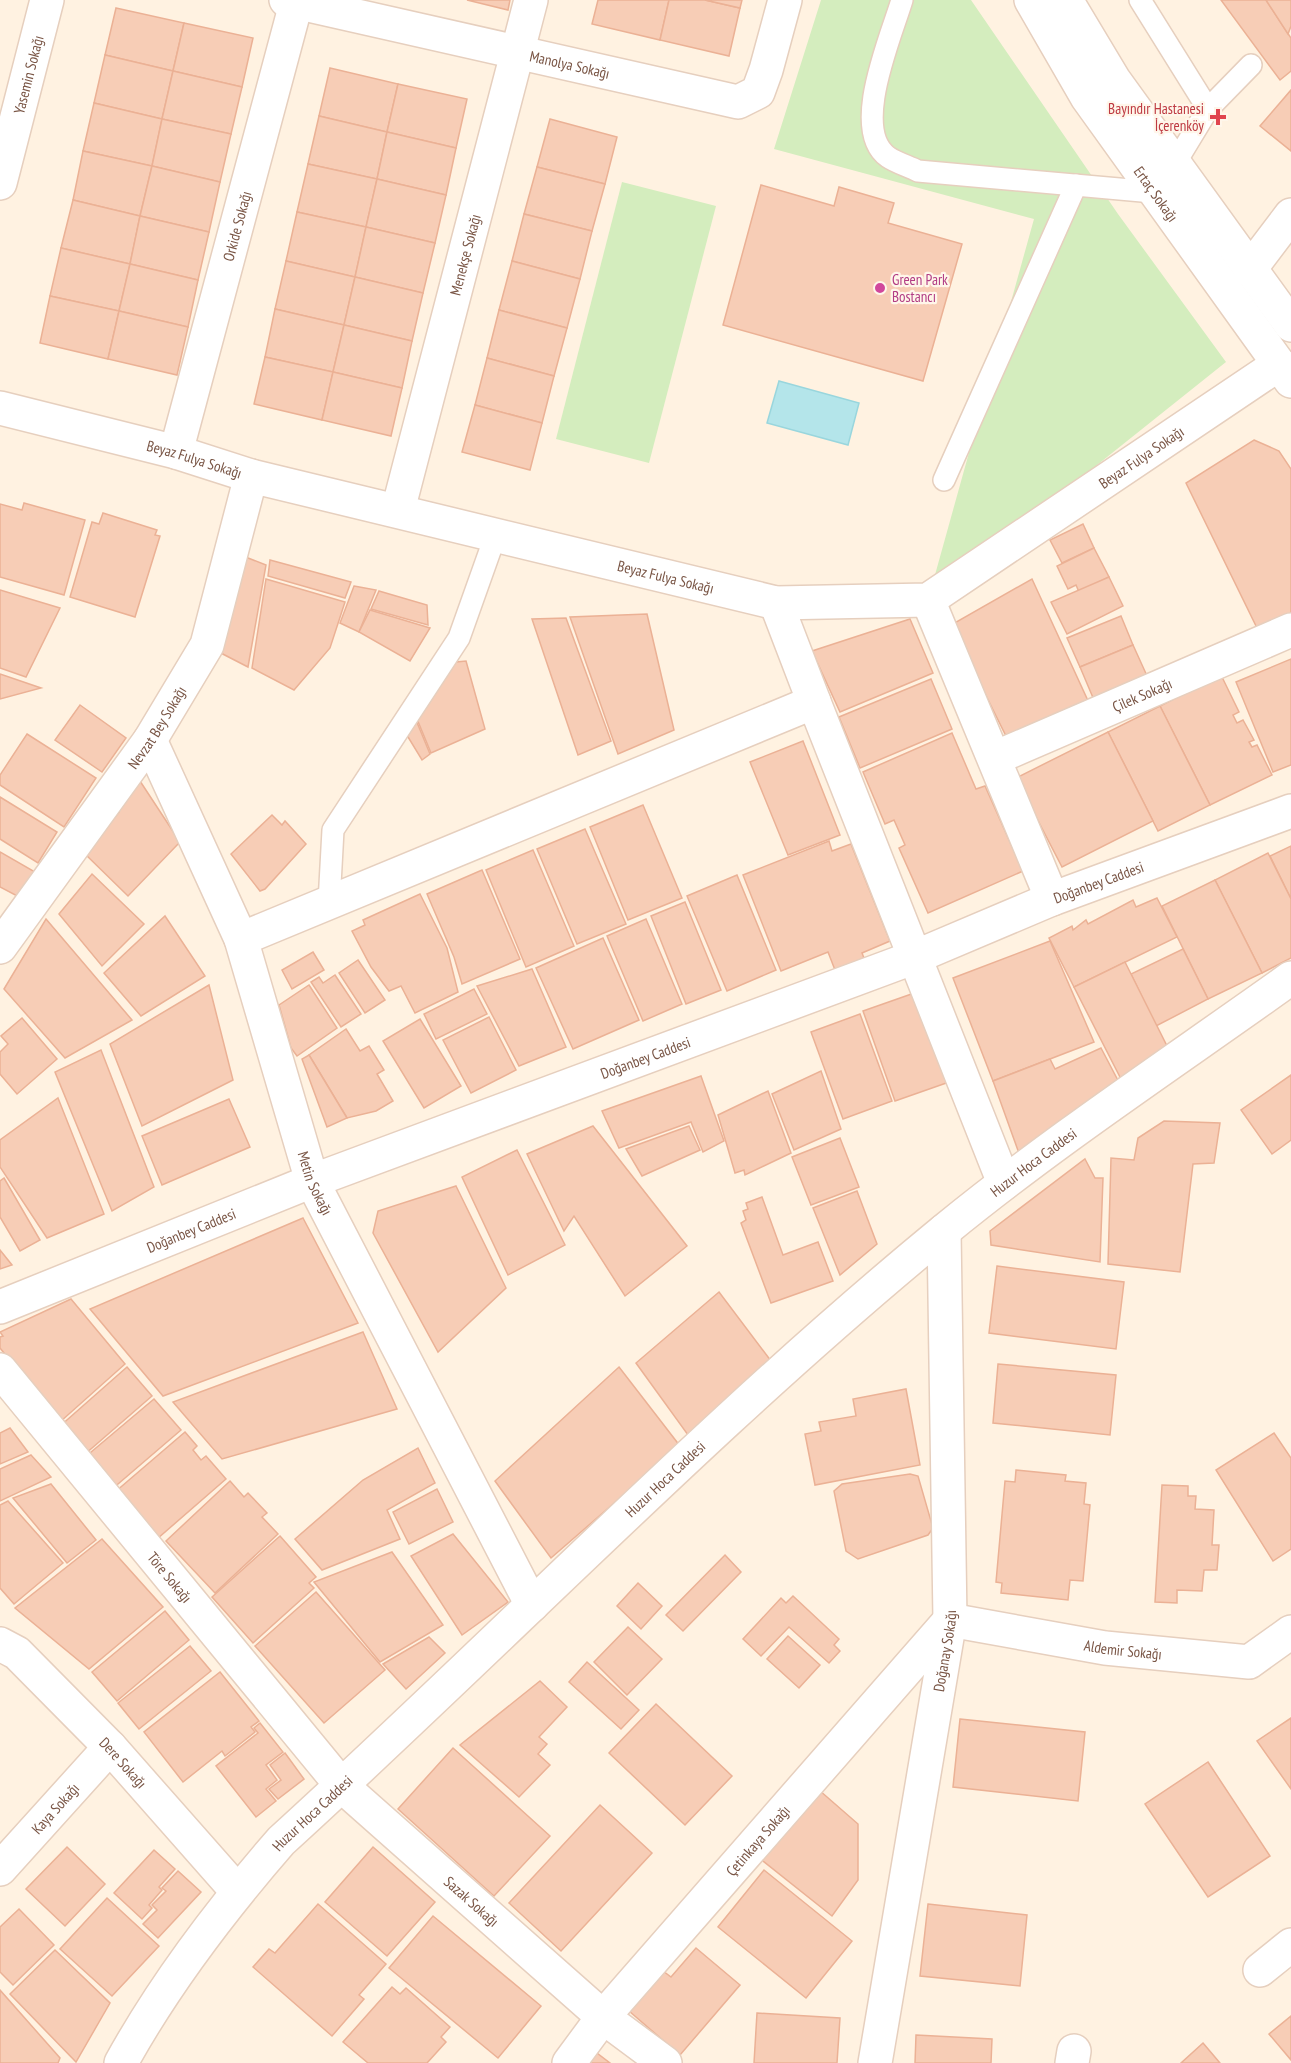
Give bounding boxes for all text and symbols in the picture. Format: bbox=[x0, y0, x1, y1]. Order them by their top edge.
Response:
street label: Yasemin Sokağı bbox=[9, 33, 47, 116]
street label: Manolya Sokağı bbox=[528, 46, 612, 82]
place label: Bayındır Hastanesi İçerenköy bbox=[1108, 99, 1204, 135]
marker: Bayındır Hastanesi İçerenköy bbox=[1209, 108, 1227, 126]
street label: Ertaç Sokağı bbox=[1130, 162, 1183, 225]
street label: Orkide Sokağı bbox=[218, 189, 255, 263]
street label: Menekşe Sokağı bbox=[445, 212, 484, 297]
place label: Green Park Bostancı bbox=[892, 270, 948, 306]
marker: Green Park Bostancı bbox=[873, 281, 887, 295]
street label: Beyaz Fulya Sokağı bbox=[1095, 421, 1187, 492]
street label: Beyaz Fulya Sokağı bbox=[145, 436, 244, 482]
street label: Beyaz Fulya Sokağı bbox=[616, 556, 716, 597]
street label: Çilek Sokağı bbox=[1109, 673, 1175, 716]
street label: Nevzat Bey Sokağı bbox=[123, 682, 190, 772]
street label: Doğanbey Caddesi bbox=[1051, 857, 1146, 907]
street label: Doğanbey Caddesi bbox=[598, 1032, 693, 1083]
street label: Huzur Hoca Caddesi bbox=[986, 1123, 1080, 1200]
street label: Metin Sokağı bbox=[294, 1149, 337, 1218]
street label: Doğanbey Caddesi bbox=[144, 1203, 238, 1256]
street label: Huzur Hoca Caddesi bbox=[621, 1436, 709, 1521]
street label: Töre Sokağı bbox=[144, 1548, 197, 1606]
street label: Doğanay Sokağı bbox=[929, 1610, 959, 1693]
street label: Aldemir Sokağı bbox=[1083, 1635, 1163, 1663]
street label: Dere Sokağı bbox=[96, 1733, 151, 1792]
street label: Huzur Hoca Caddesi bbox=[267, 1771, 356, 1855]
street label: Kaya Sokağı bbox=[27, 1779, 83, 1838]
street label: Çetinkaya Sokağı bbox=[721, 1801, 794, 1880]
street label: Sazak Sokağı bbox=[441, 1872, 503, 1930]

